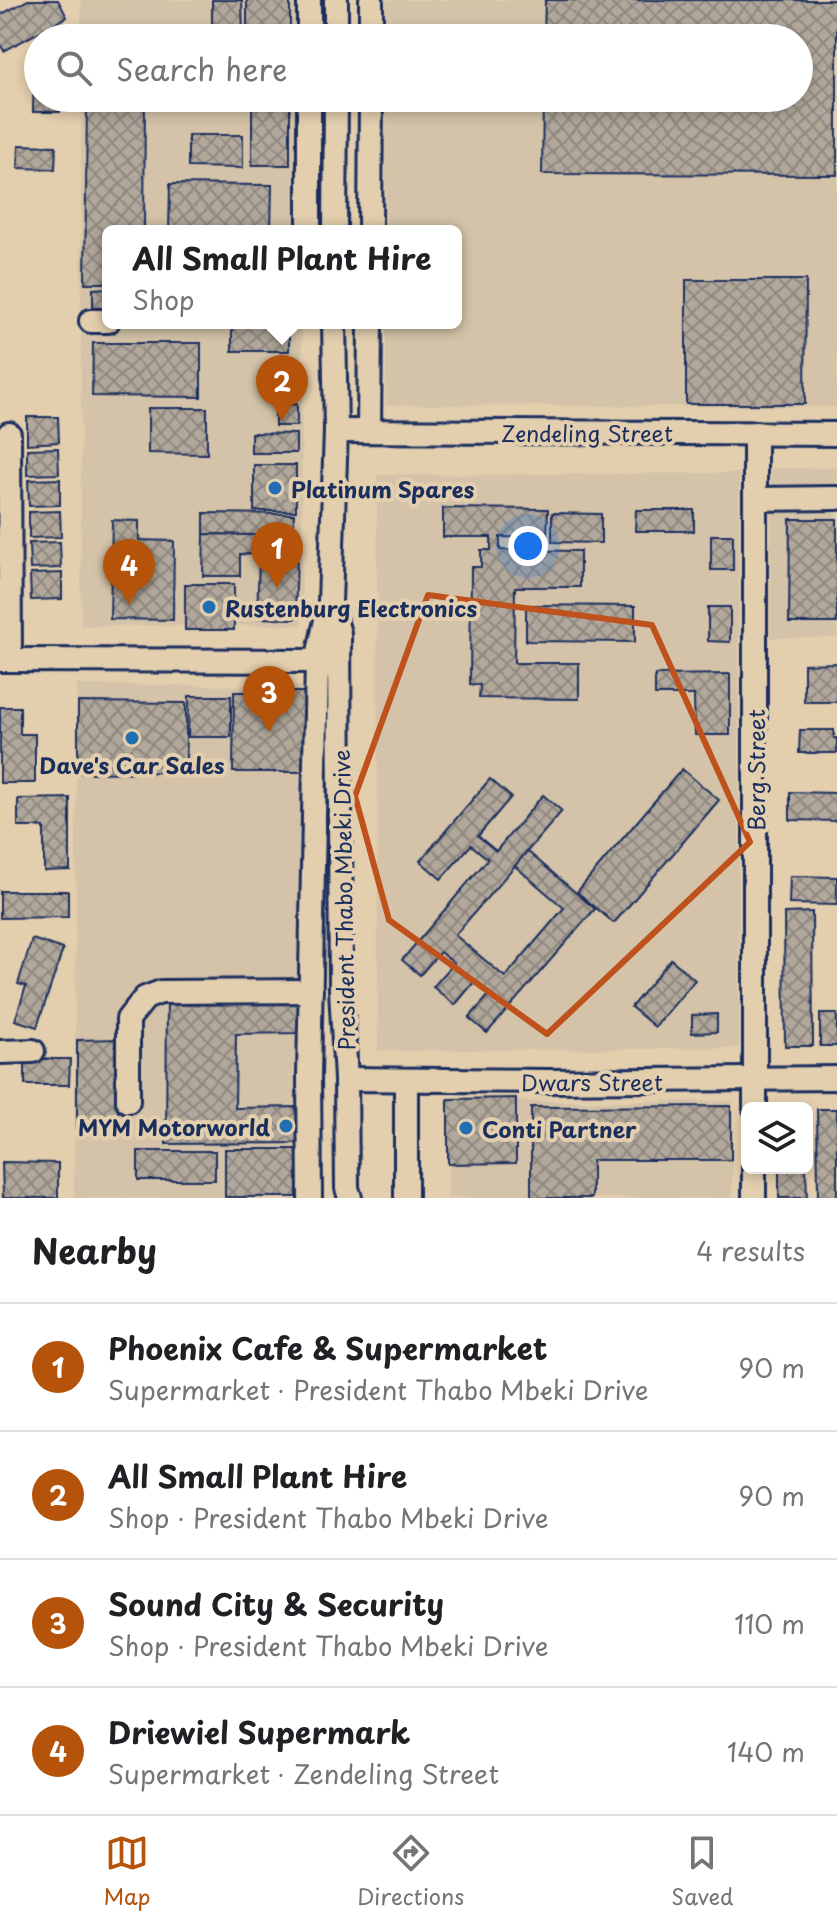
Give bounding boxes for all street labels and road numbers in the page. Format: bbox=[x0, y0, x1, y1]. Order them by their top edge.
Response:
street label: Zendeling Street bbox=[501, 416, 673, 449]
street label: Berg Street bbox=[739, 709, 772, 831]
street label: President Thabo Mbeki Drive bbox=[324, 749, 362, 1051]
street label: Dwars Street bbox=[521, 1065, 663, 1098]

